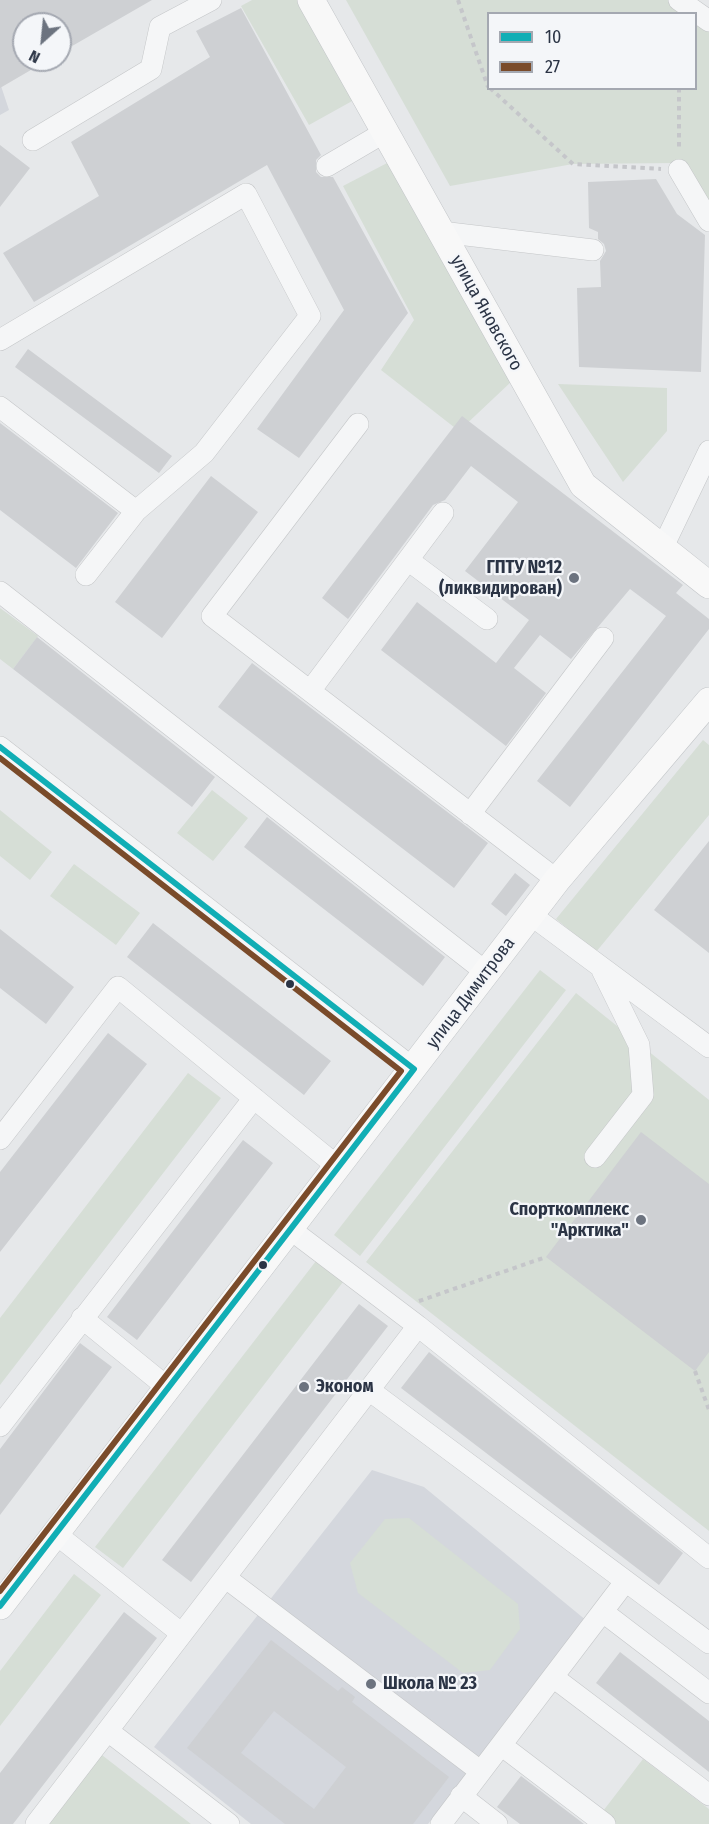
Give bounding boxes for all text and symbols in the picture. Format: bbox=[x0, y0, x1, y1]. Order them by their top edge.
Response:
north arrow bbox=[12, 12, 72, 72]
legend bbox=[487, 12, 697, 90]
text: 10 bbox=[545, 26, 561, 48]
text: N bbox=[26, 46, 43, 67]
text: 27 bbox=[545, 56, 560, 78]
street label: улица Яновского bbox=[445, 251, 527, 375]
place label: ГПТУ №12 (ликвидирован) bbox=[439, 557, 562, 600]
marker: ГПТУ №12 (ликвидирован) bbox=[567, 571, 581, 585]
street label: улица Димитрова bbox=[422, 933, 520, 1053]
unlabelled marker bbox=[284, 978, 296, 990]
place label: Спорткомплекс "Арктика" bbox=[510, 1199, 629, 1242]
marker: Спорткомплекс "Арктика" bbox=[634, 1213, 648, 1227]
unlabelled marker bbox=[257, 1259, 269, 1271]
place label: Эконом bbox=[316, 1376, 373, 1398]
marker: Эконом bbox=[297, 1380, 311, 1394]
place label: Школа № 23 bbox=[383, 1673, 477, 1695]
marker: Школа № 23 bbox=[364, 1677, 378, 1691]

